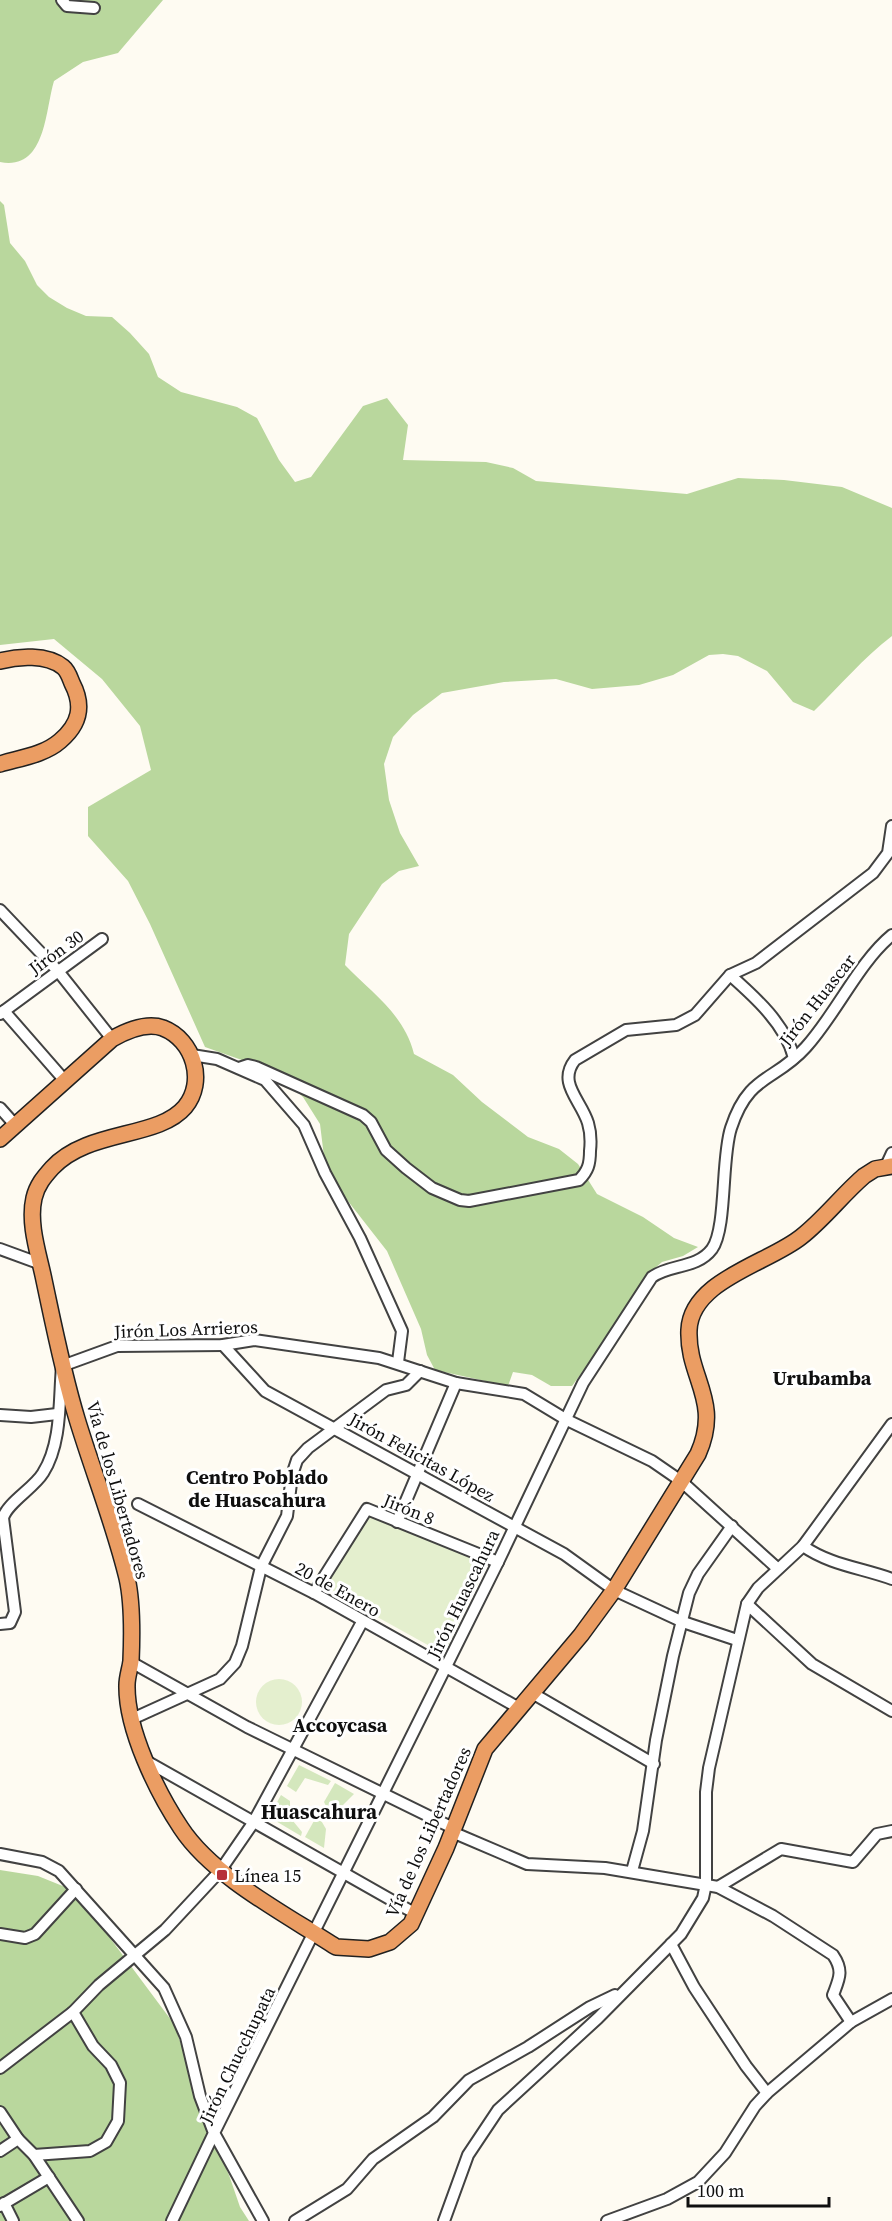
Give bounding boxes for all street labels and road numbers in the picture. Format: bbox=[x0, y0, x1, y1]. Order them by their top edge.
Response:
street label: Jirón 30 bbox=[23, 924, 89, 981]
street label: Jirón Huascar bbox=[772, 948, 861, 1052]
street label: Jirón Los Arrieros bbox=[113, 1314, 258, 1344]
street label: Vía de los Libertadores bbox=[81, 1398, 155, 1582]
street label: Jirón Felicitas López bbox=[344, 1406, 499, 1508]
street label: Jirón 8 bbox=[379, 1487, 438, 1531]
street label: Jirón Huascahura bbox=[420, 1524, 506, 1664]
street label: 20 de Enero bbox=[291, 1555, 385, 1623]
street label: Vía de los Libertadores bbox=[379, 1743, 477, 1921]
street label: Jirón Chucchupata bbox=[192, 1981, 281, 2129]

